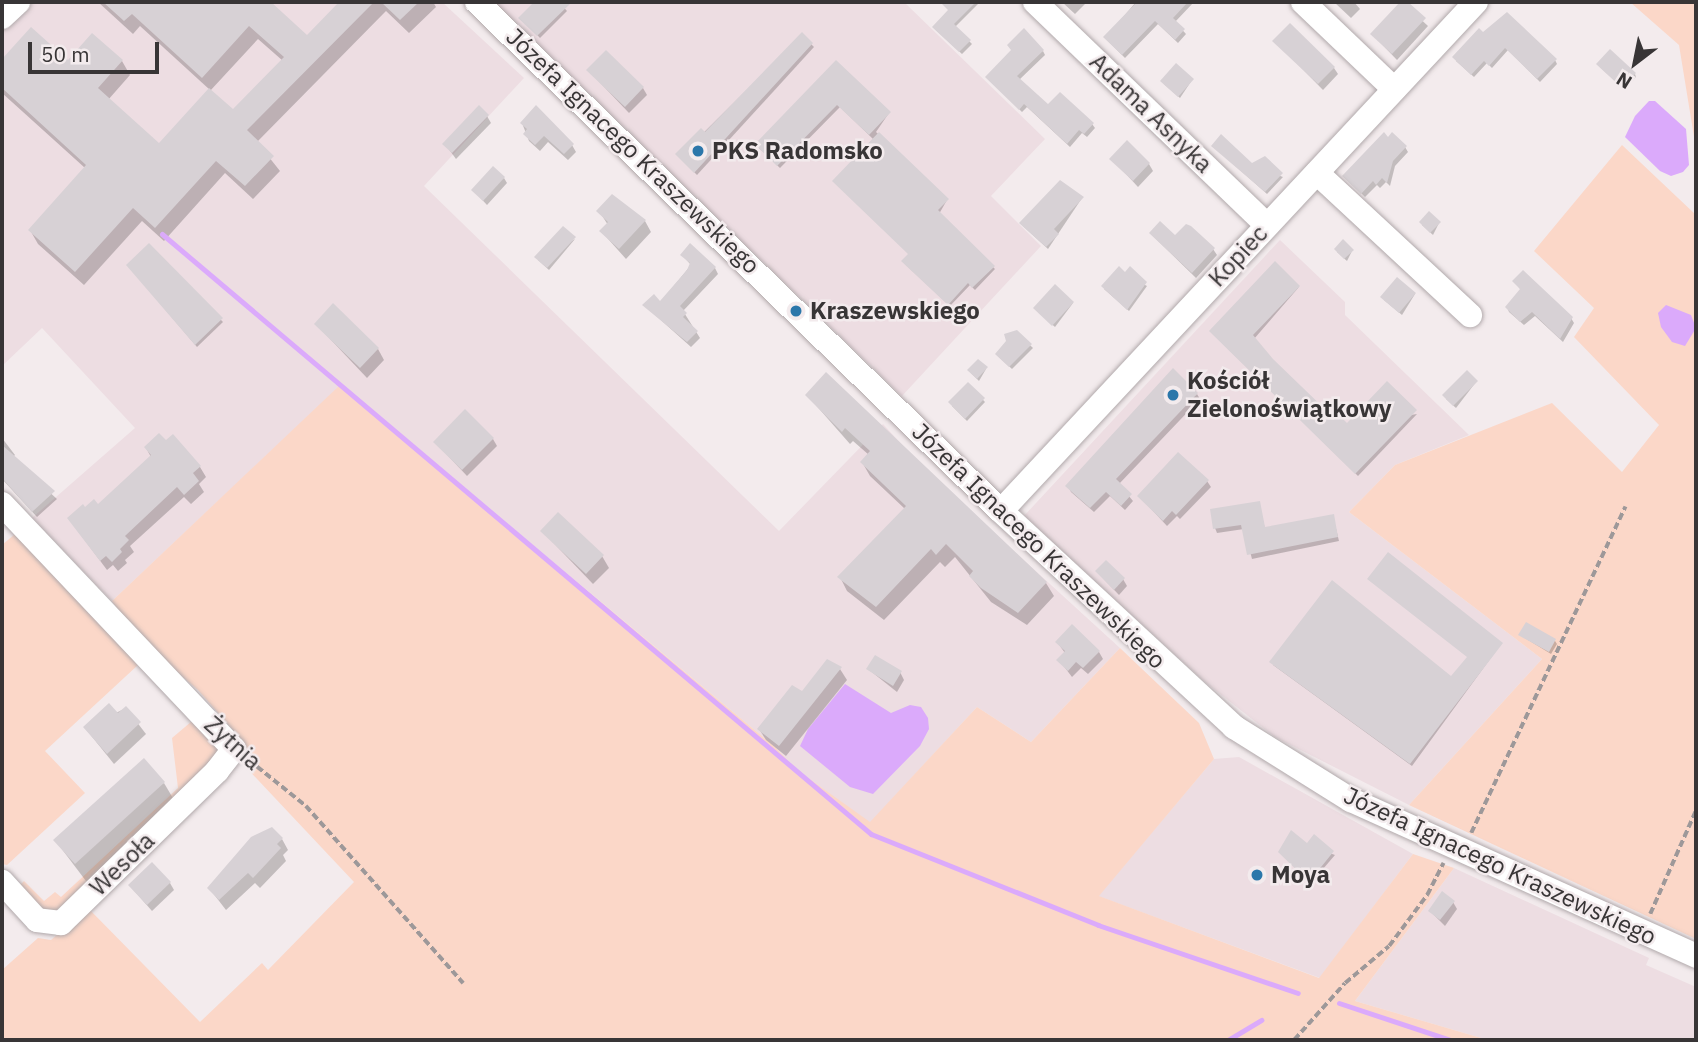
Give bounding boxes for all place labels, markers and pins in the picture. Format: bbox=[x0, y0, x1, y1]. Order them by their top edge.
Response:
place label: PKS Radomsko bbox=[712, 137, 883, 165]
marker: PKS Radomsko bbox=[690, 143, 706, 159]
place label: Kraszewskiego bbox=[810, 297, 980, 325]
marker: Kraszewskiego bbox=[788, 303, 804, 319]
place label: Kościół Zielonoświątkowy bbox=[1187, 367, 1392, 423]
marker: Kościół Zielonoświątkowy bbox=[1165, 387, 1181, 403]
place label: Moya bbox=[1271, 861, 1330, 889]
marker: Moya bbox=[1249, 867, 1265, 883]

